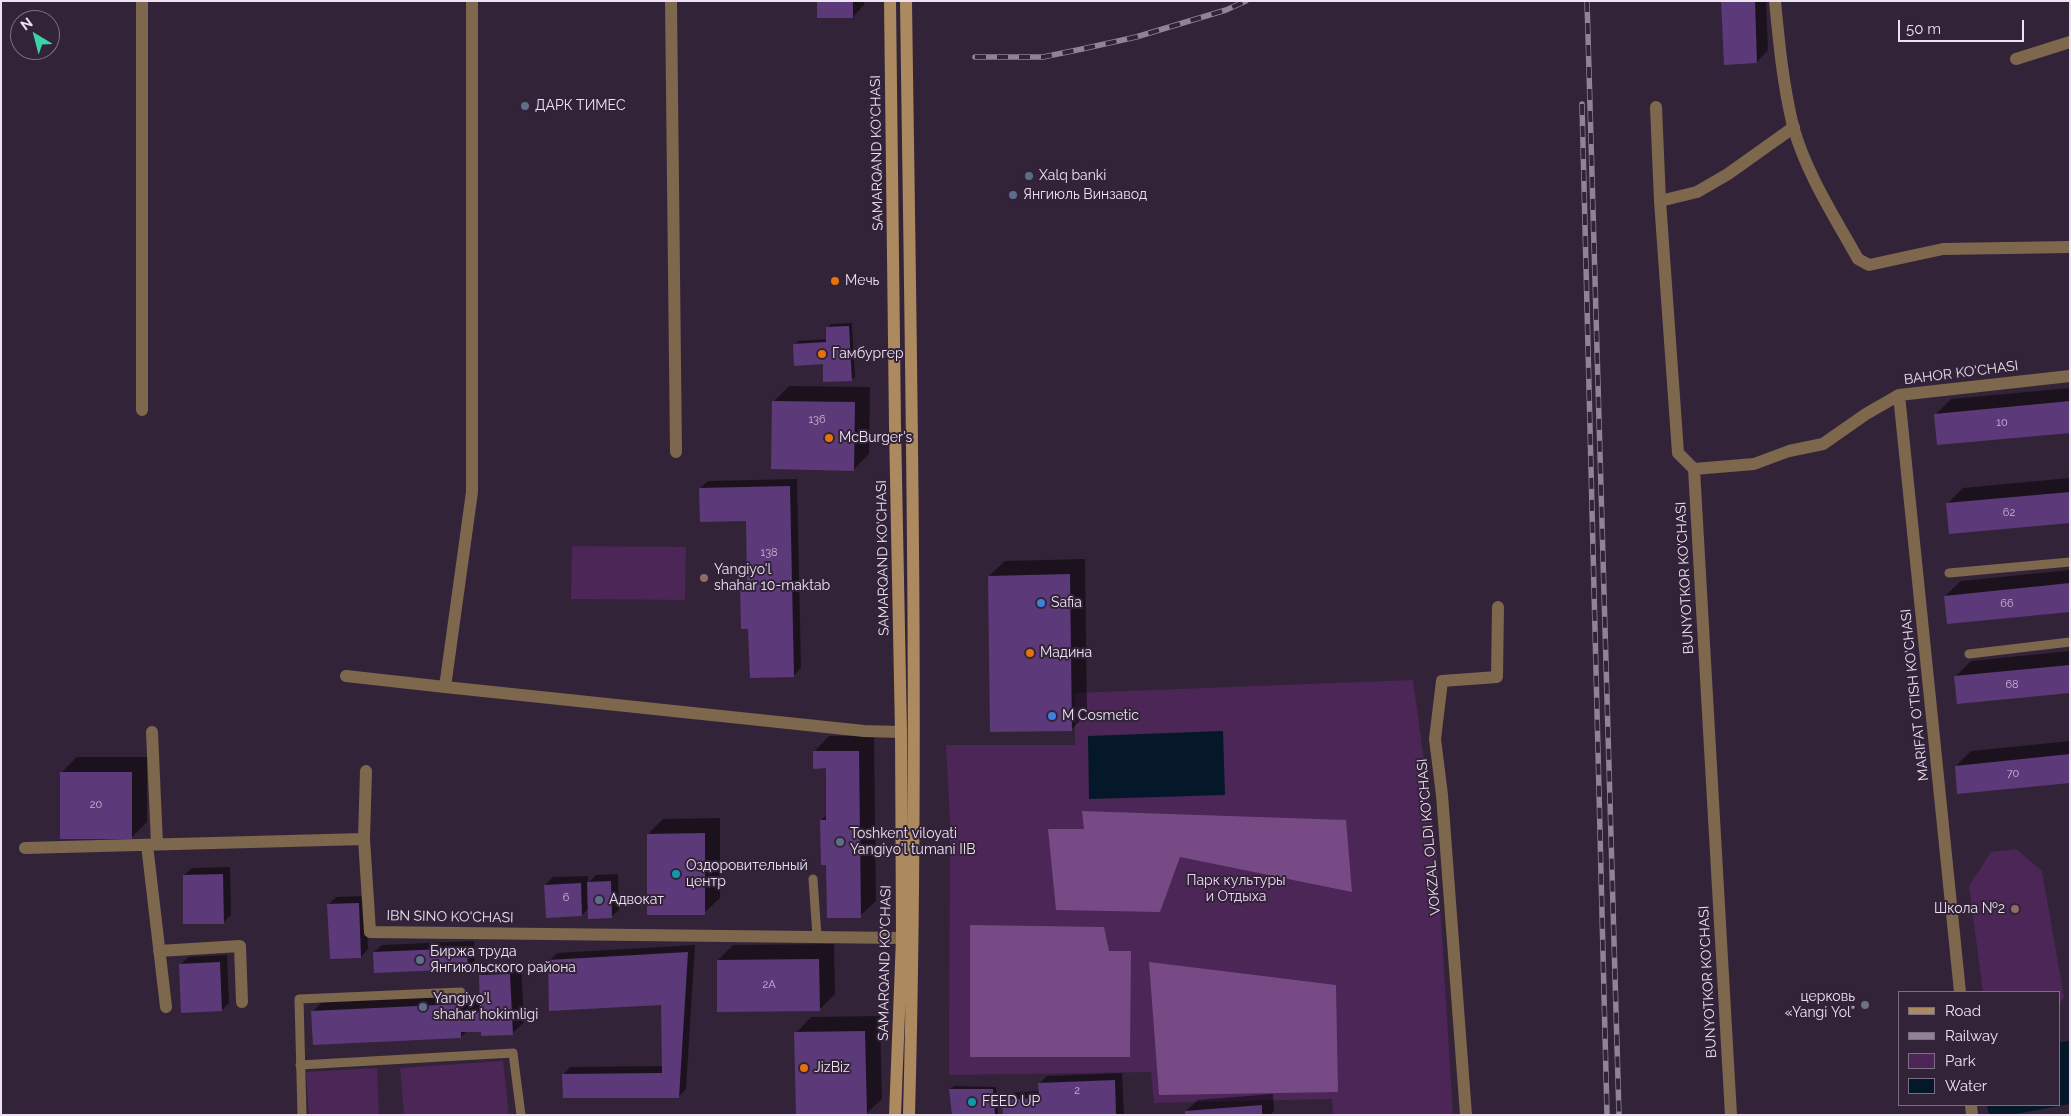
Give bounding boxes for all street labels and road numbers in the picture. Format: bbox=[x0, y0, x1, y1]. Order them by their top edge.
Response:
street label: SAMARQAND KO'CHASI bbox=[867, 75, 887, 231]
street label: BAHOR KO'CHASI bbox=[1903, 358, 2019, 388]
street label: SAMARQAND KO'CHASI bbox=[873, 480, 893, 636]
street label: BUNYOTKOR KO'CHASI bbox=[1673, 501, 1697, 655]
street label: MARIFAT O'TISH KO'CHASI bbox=[1898, 608, 1932, 782]
street label: VOKZAL OLDI KO'CHASI bbox=[1414, 758, 1444, 916]
street label: SAMARQAND KO'CHASI bbox=[875, 885, 895, 1041]
street label: BUNYOTKOR KO'CHASI bbox=[1696, 905, 1720, 1059]
street label: IBN SINO KO'CHASI bbox=[386, 907, 514, 927]

